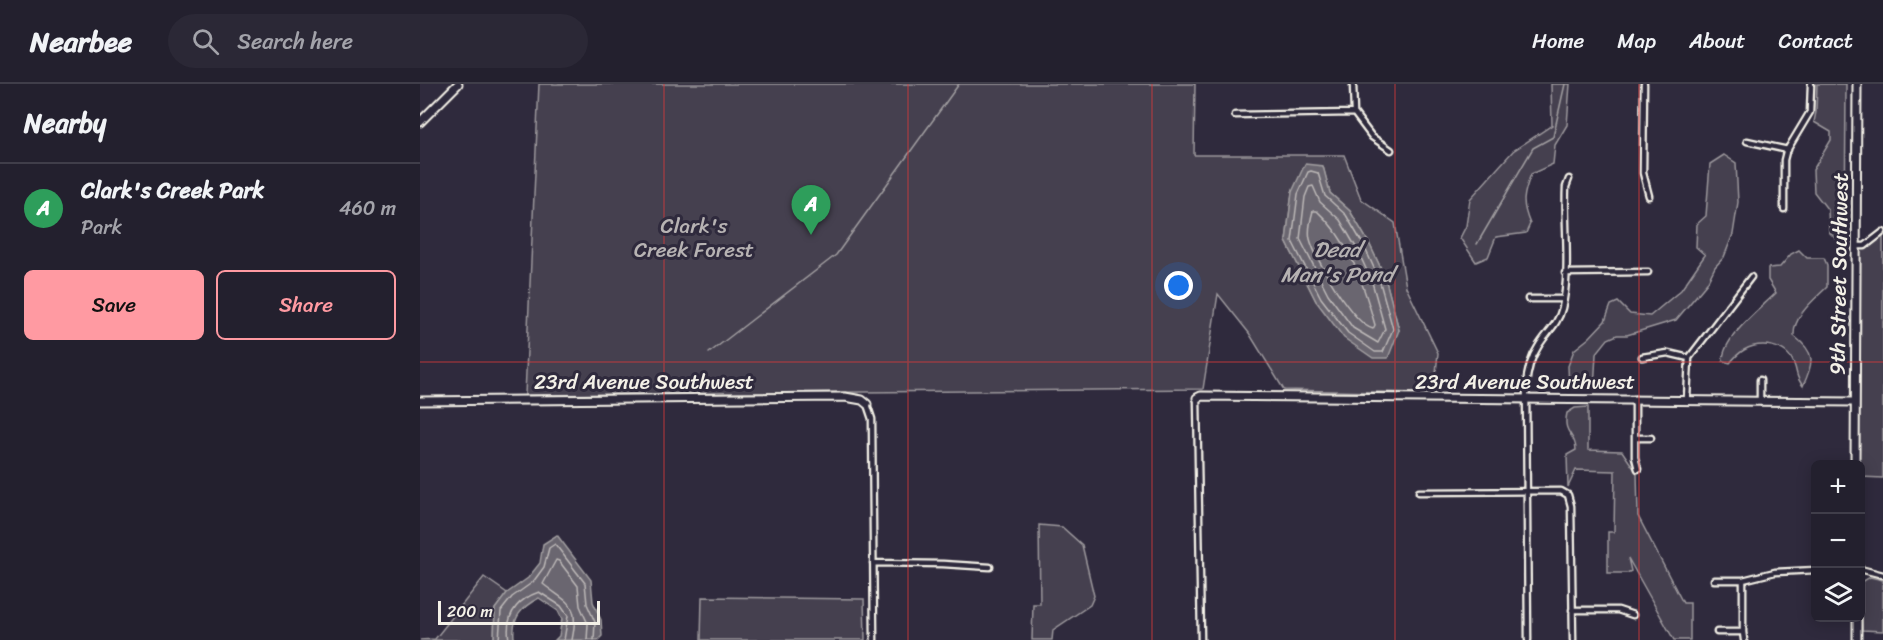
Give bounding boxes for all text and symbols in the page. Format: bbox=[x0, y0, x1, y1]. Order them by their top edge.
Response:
search box bbox=[168, 14, 588, 68]
text: Nearbee bbox=[30, 17, 132, 66]
text: Search here bbox=[237, 22, 353, 61]
text: Home bbox=[1532, 22, 1584, 60]
text: Map bbox=[1617, 22, 1656, 60]
text: About bbox=[1689, 22, 1746, 60]
text: Contact bbox=[1779, 22, 1853, 60]
icon: search bbox=[189, 25, 222, 58]
text: Nearby bbox=[24, 100, 106, 146]
text: Clark's Creek Park bbox=[81, 171, 264, 210]
street label: 9th Street Southwest bbox=[1818, 172, 1860, 376]
pin: A bbox=[792, 186, 830, 235]
text: A bbox=[37, 191, 50, 226]
text: 460 m bbox=[339, 191, 396, 226]
park label: Clark's Creek Forest bbox=[634, 207, 754, 269]
text: Park bbox=[81, 210, 122, 245]
water label: Dead Man's Pond bbox=[1281, 230, 1400, 294]
button: Save bbox=[24, 270, 204, 340]
button: Share bbox=[216, 270, 396, 340]
your location bbox=[1164, 271, 1193, 300]
street label: 23rd Avenue Southwest bbox=[534, 363, 754, 401]
street label: 23rd Avenue Southwest bbox=[1415, 363, 1635, 401]
map controls bbox=[1811, 460, 1865, 622]
button: + bbox=[1811, 460, 1865, 514]
button: − bbox=[1811, 514, 1865, 568]
button: layers bbox=[1811, 568, 1865, 622]
text: 200 m bbox=[447, 597, 493, 626]
scale bar bbox=[438, 598, 600, 626]

